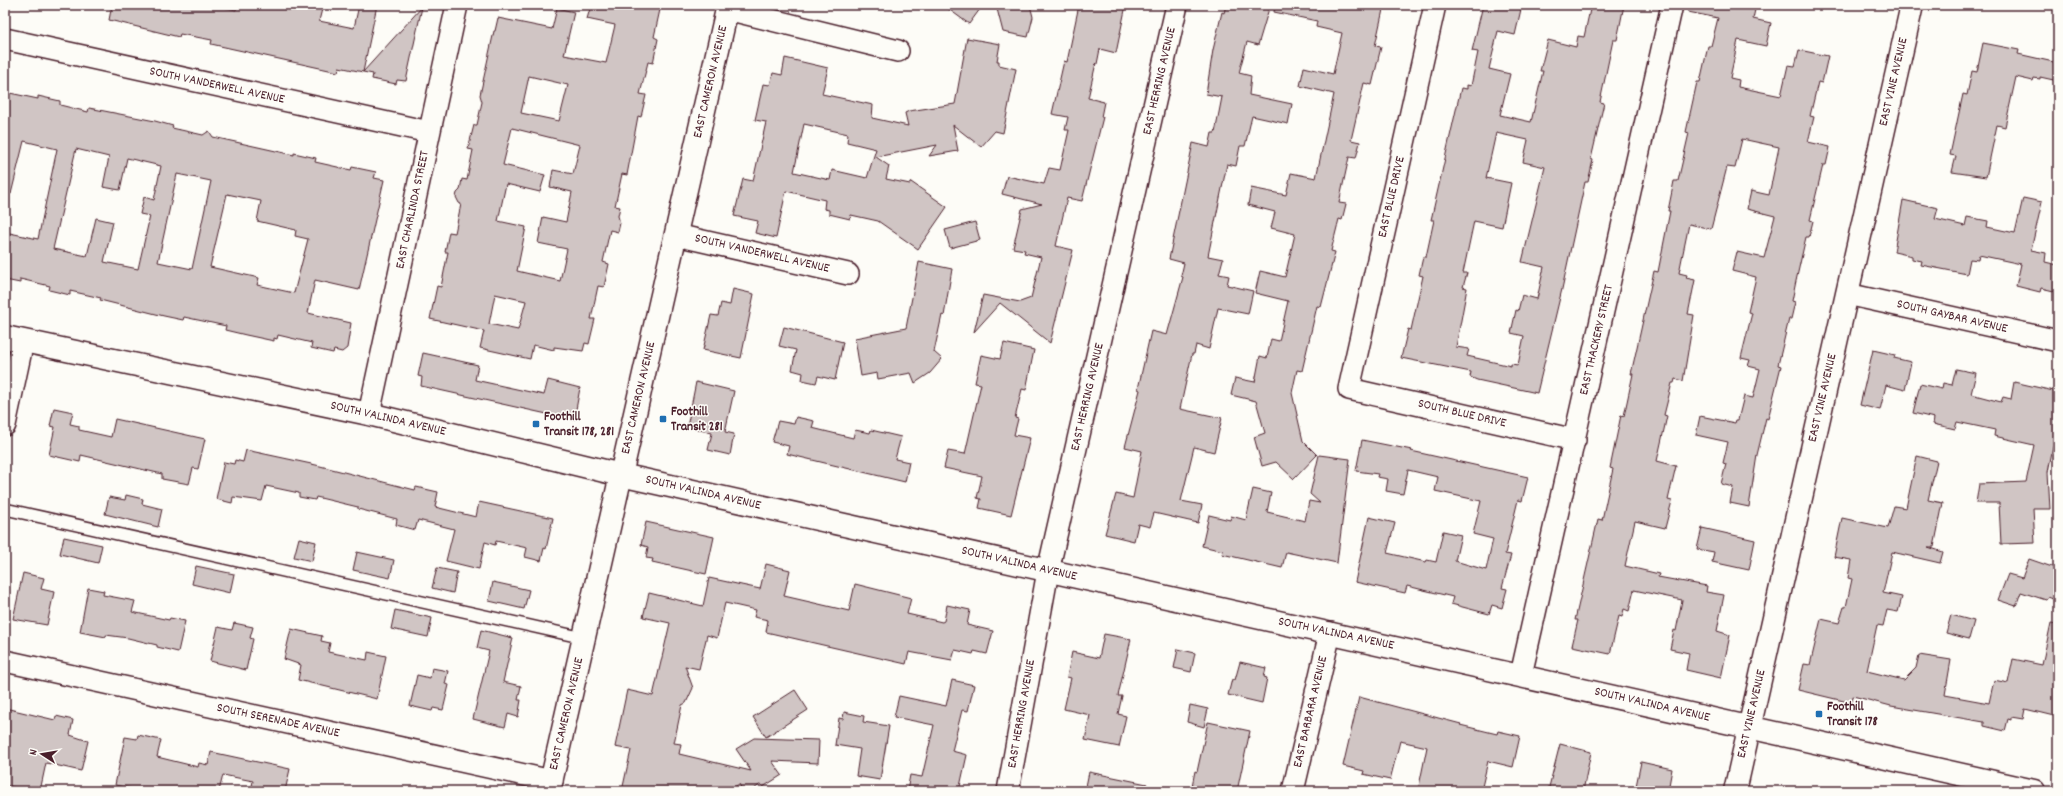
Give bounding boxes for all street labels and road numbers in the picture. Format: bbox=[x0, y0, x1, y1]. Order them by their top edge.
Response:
street label: EAST CAMERON AVENUE bbox=[689, 24, 733, 140]
street label: EAST HERRING AVENUE bbox=[1138, 25, 1182, 137]
street label: EAST VINE AVENUE bbox=[1875, 36, 1913, 128]
street label: SOUTH VANDERWELL AVENUE bbox=[148, 62, 286, 110]
street label: EAST CHARLINDA STREET bbox=[391, 149, 435, 271]
street label: EAST BLUE DRIVE bbox=[1373, 154, 1411, 239]
street label: SOUTH VANDERWELL AVENUE bbox=[693, 229, 831, 279]
street label: EAST THACKERY STREET bbox=[1575, 283, 1619, 397]
street label: SOUTH GAYBAR AVENUE bbox=[1895, 295, 2009, 339]
street label: EAST CAMERON AVENUE bbox=[617, 340, 661, 456]
street label: EAST HERRING AVENUE bbox=[1066, 341, 1110, 453]
street label: EAST VINE AVENUE bbox=[1804, 352, 1842, 444]
street label: SOUTH BLUE DRIVE bbox=[1416, 395, 1508, 433]
street label: SOUTH VALINDA AVENUE bbox=[328, 396, 448, 442]
street label: SOUTH VALINDA AVENUE bbox=[643, 470, 763, 516]
street label: SOUTH VALINDA AVENUE bbox=[959, 541, 1079, 587]
street label: SOUTH VALINDA AVENUE bbox=[1276, 612, 1396, 656]
street label: EAST BARBARA AVENUE bbox=[1289, 654, 1333, 770]
street label: EAST CAMERON AVENUE bbox=[545, 656, 589, 772]
street label: EAST HERRING AVENUE bbox=[1003, 658, 1041, 770]
street label: EAST VINE AVENUE bbox=[1733, 668, 1771, 760]
street label: SOUTH VALINDA AVENUE bbox=[1592, 682, 1712, 728]
street label: SOUTH SERENADE AVENUE bbox=[215, 699, 341, 743]

